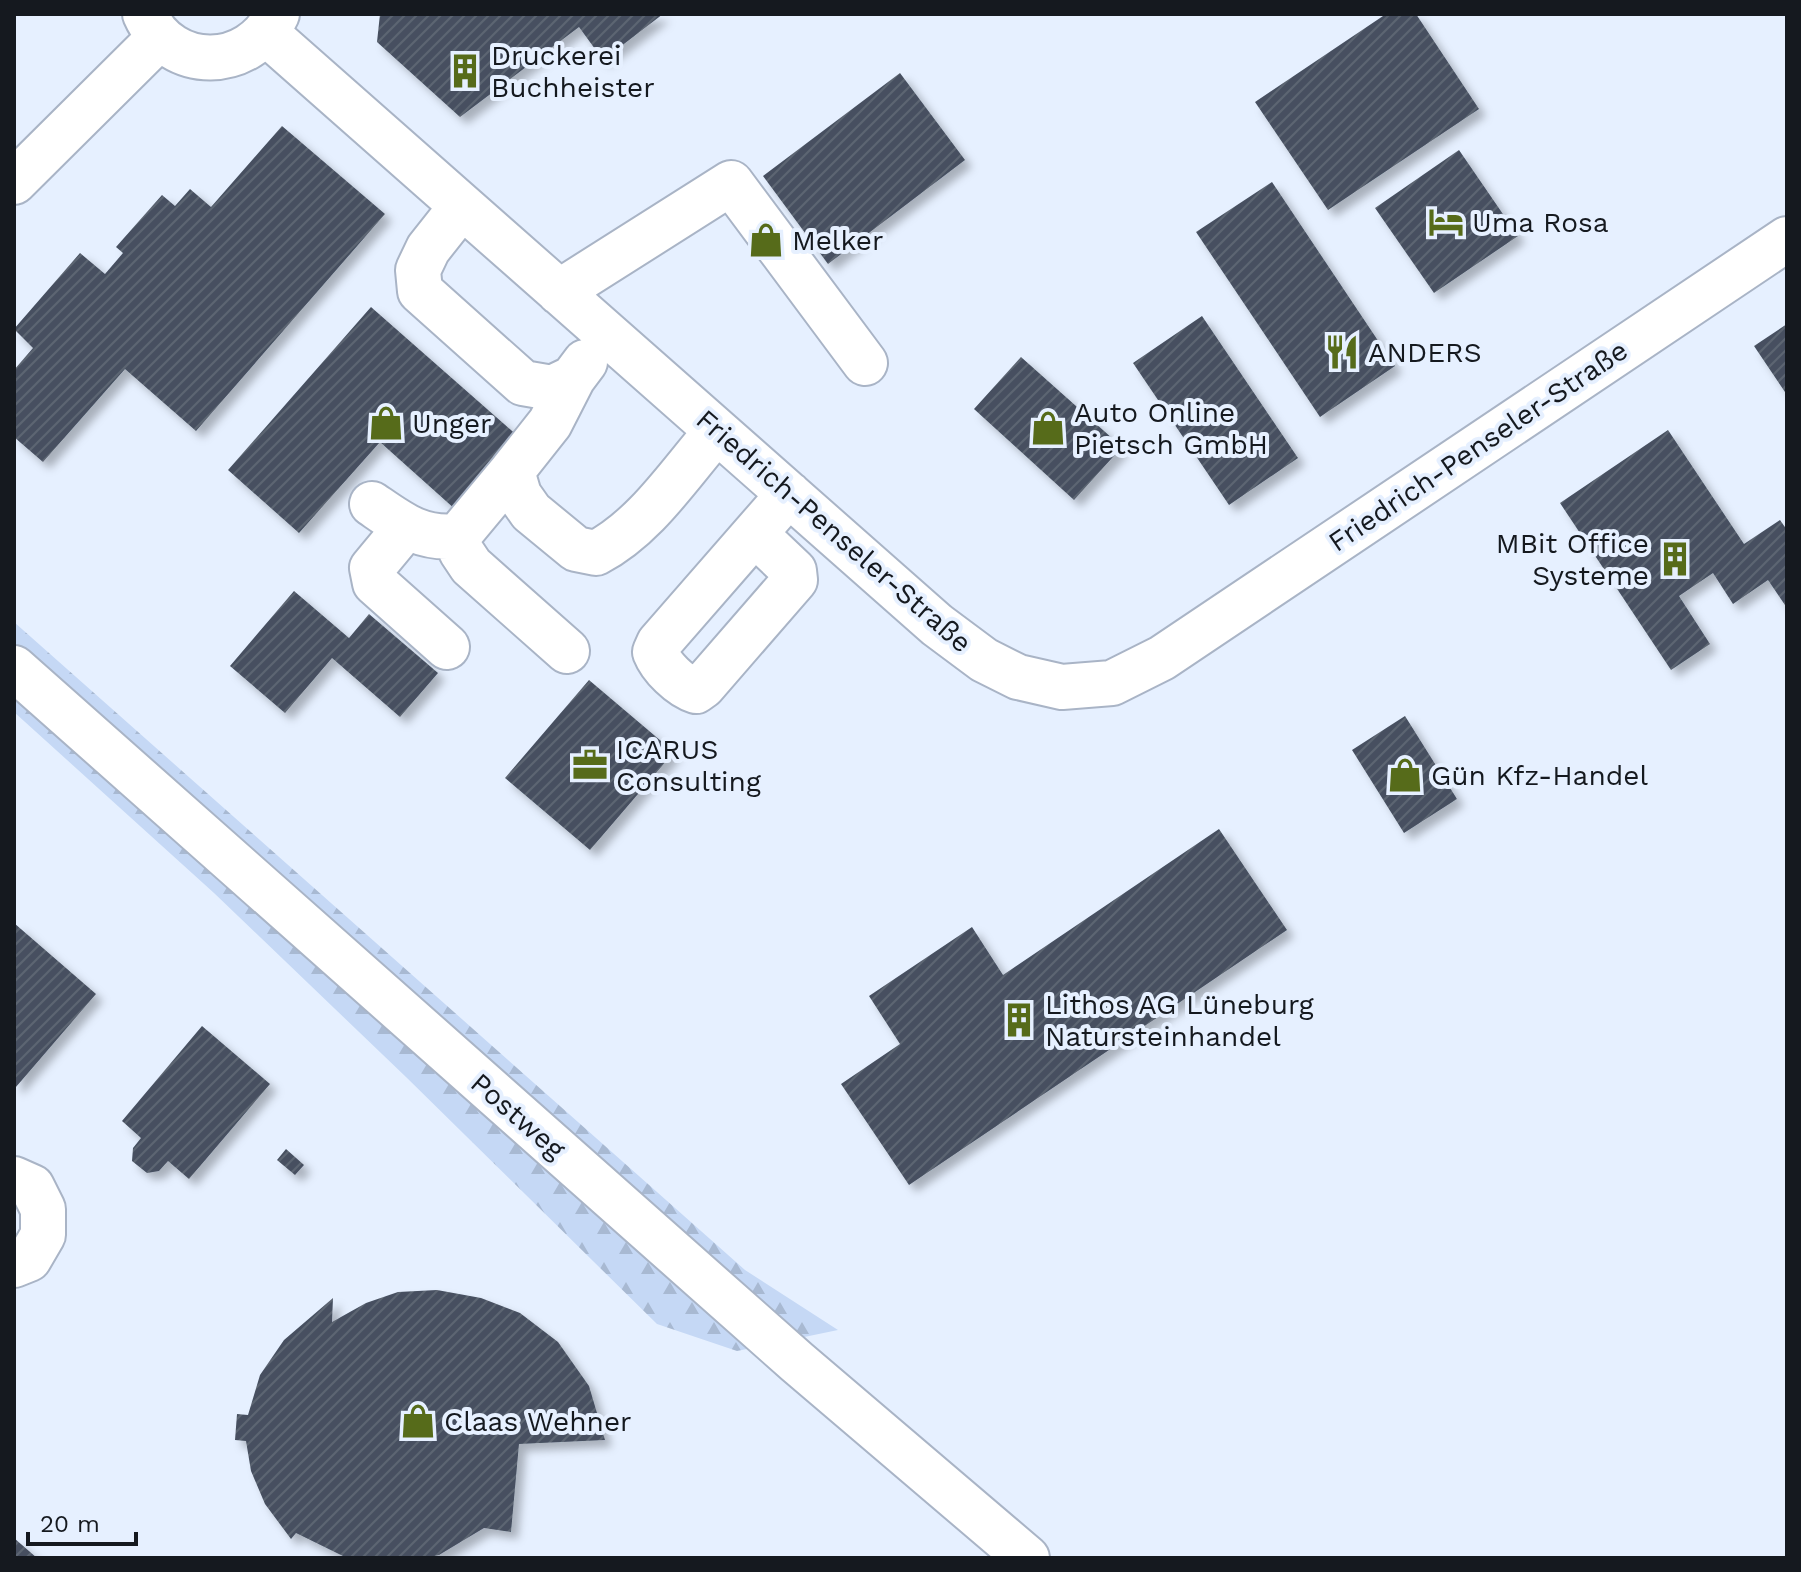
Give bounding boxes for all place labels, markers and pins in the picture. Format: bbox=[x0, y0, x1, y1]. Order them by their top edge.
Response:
place label: Druckerei Buchheister bbox=[491, 39, 655, 104]
building icon: Druckerei Buchheister bbox=[446, 52, 484, 90]
hotel icon: Uma Rosa bbox=[1427, 203, 1465, 241]
place label: Uma Rosa bbox=[1472, 206, 1609, 239]
shop icon: Melker bbox=[747, 221, 785, 259]
place label: Melker bbox=[792, 224, 883, 257]
restaurant icon: ANDERS bbox=[1323, 333, 1361, 371]
place label: ANDERS bbox=[1368, 336, 1482, 369]
place label: Auto Online Pietsch GmbH bbox=[1074, 396, 1268, 461]
shop icon: Unger bbox=[367, 404, 405, 442]
place label: Unger bbox=[412, 407, 492, 440]
shop icon: Auto Online Pietsch GmbH bbox=[1029, 409, 1067, 447]
place label: MBit Office Systeme bbox=[1496, 527, 1649, 592]
building icon: MBit Office Systeme bbox=[1656, 540, 1694, 578]
place label: ICARUS Consulting bbox=[616, 733, 761, 798]
office icon: ICARUS Consulting bbox=[571, 746, 609, 784]
shop icon: Gün Kfz-Handel bbox=[1386, 756, 1424, 794]
place label: Gün Kfz-Handel bbox=[1431, 759, 1649, 792]
place label: Lithos AG Lüneburg Natursteinhandel bbox=[1045, 988, 1314, 1053]
building icon: Lithos AG Lüneburg Natursteinhandel bbox=[1000, 1001, 1038, 1039]
shop icon: Claas Wehner bbox=[399, 1402, 437, 1440]
place label: Claas Wehner bbox=[444, 1405, 631, 1438]

